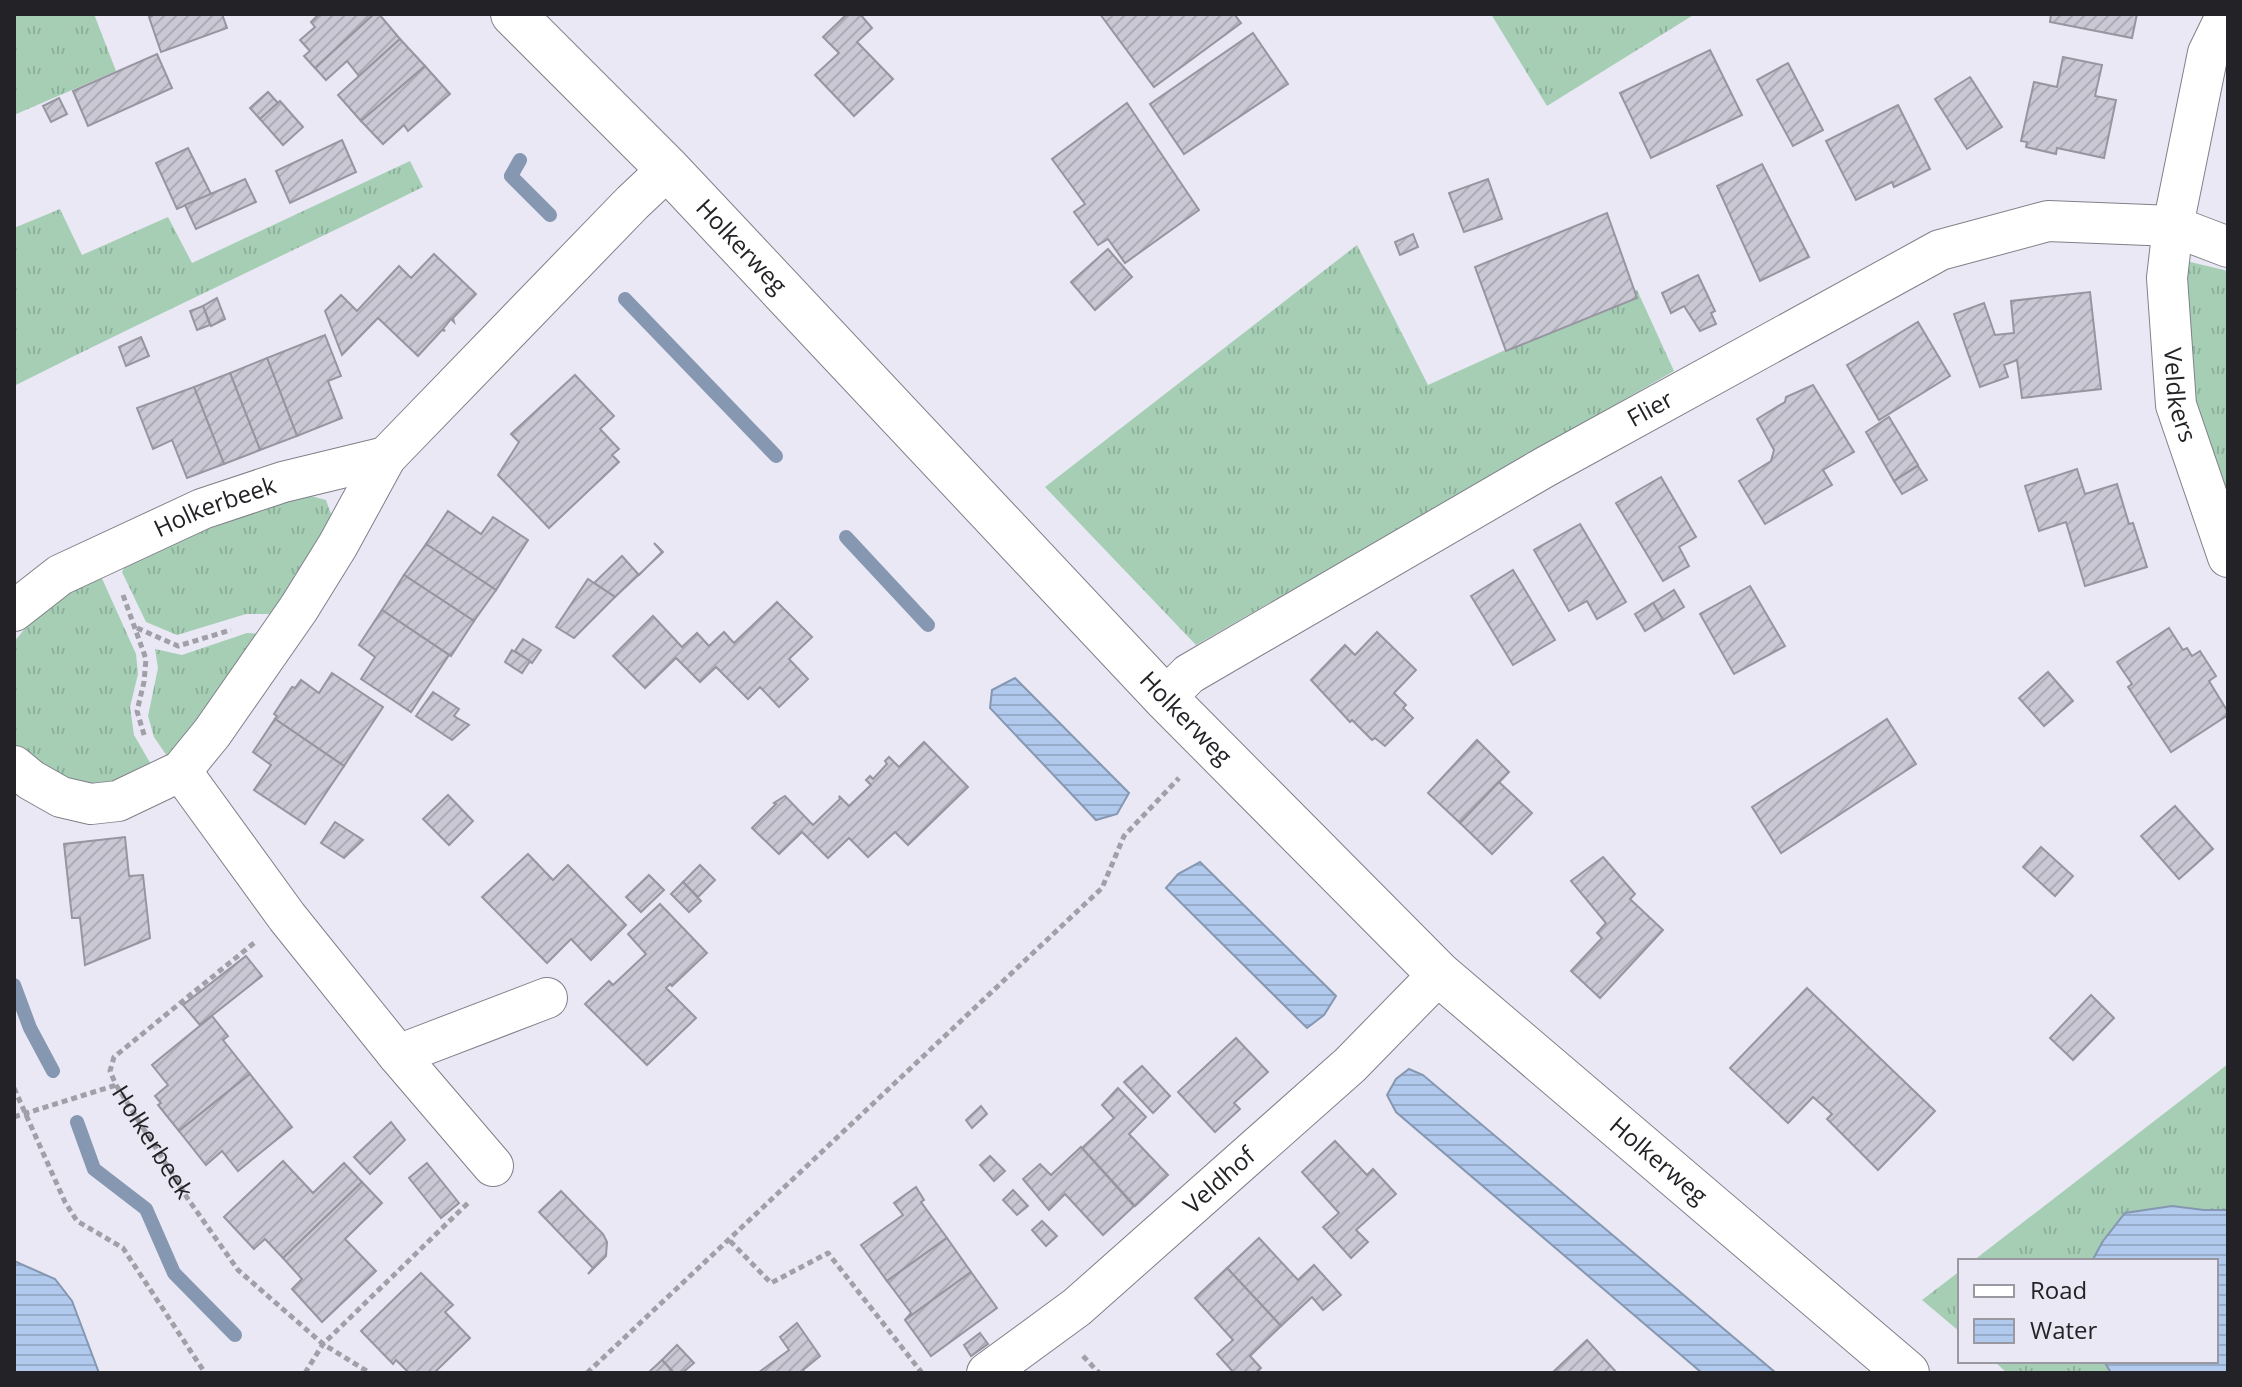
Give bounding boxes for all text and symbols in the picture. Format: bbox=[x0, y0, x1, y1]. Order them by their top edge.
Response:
street label: Holkerweg bbox=[689, 191, 795, 301]
street label: Veldkers bbox=[2157, 346, 2205, 446]
street label: Flier bbox=[1621, 382, 1679, 434]
street label: Holkerbeek bbox=[148, 467, 280, 544]
street label: Holkerweg bbox=[1133, 663, 1240, 771]
street label: Holkerbeek bbox=[105, 1078, 202, 1205]
street label: Holkerweg bbox=[1603, 1108, 1715, 1211]
street label: Veldhof bbox=[1175, 1138, 1263, 1220]
legend bbox=[1958, 1259, 2218, 1363]
text: Road bbox=[2030, 1273, 2087, 1306]
text: Water bbox=[2030, 1313, 2098, 1346]

